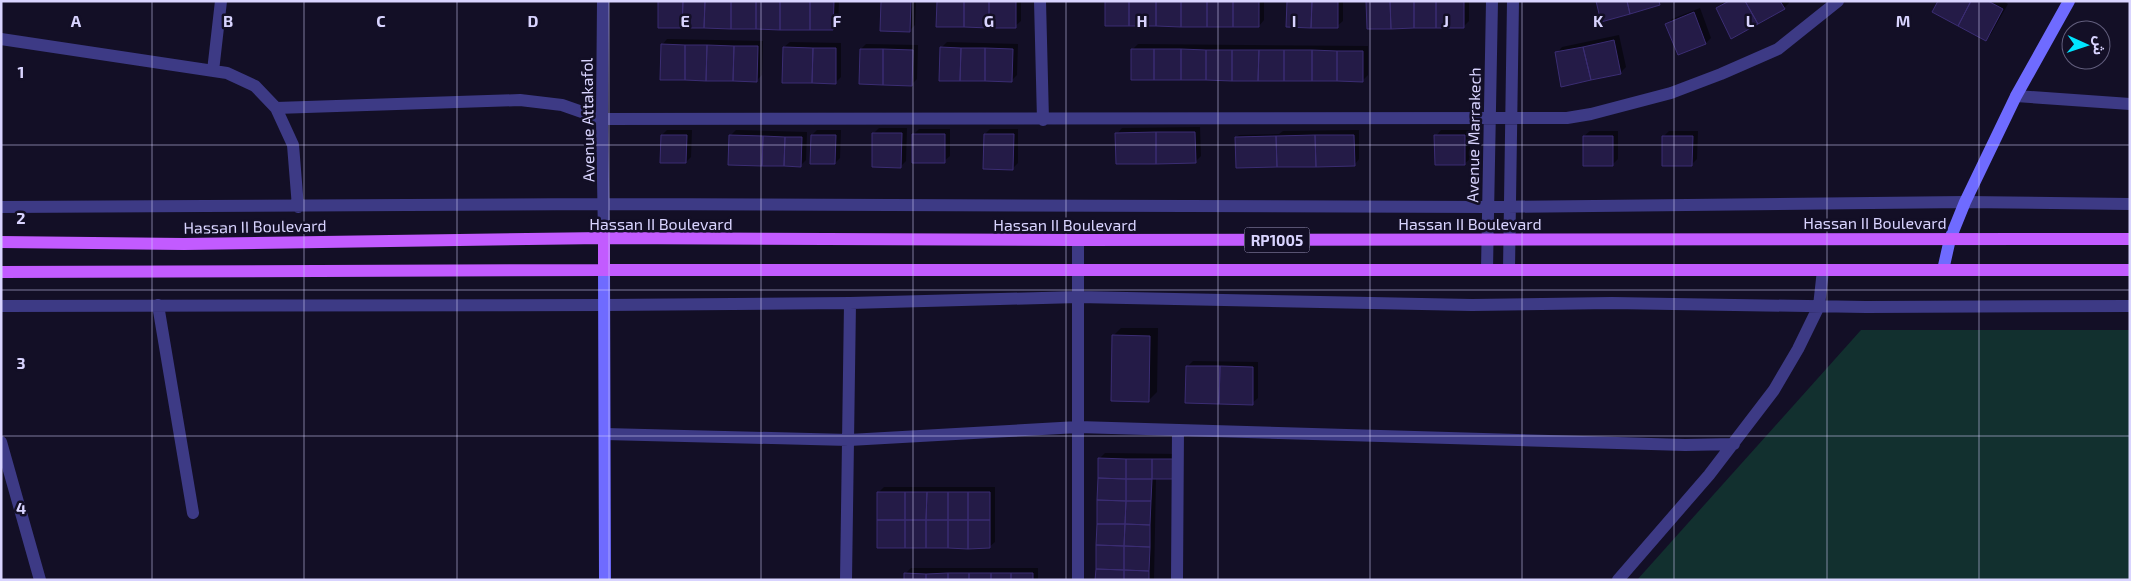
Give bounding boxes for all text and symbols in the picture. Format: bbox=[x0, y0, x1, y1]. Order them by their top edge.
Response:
text: A bbox=[71, 11, 82, 30]
text: B bbox=[223, 11, 233, 30]
text: C bbox=[376, 11, 386, 30]
text: D bbox=[528, 11, 539, 30]
text: E bbox=[680, 11, 690, 30]
text: F bbox=[833, 11, 842, 30]
text: G bbox=[984, 11, 994, 30]
text: H bbox=[1136, 11, 1148, 30]
text: I bbox=[1292, 11, 1296, 30]
text: J bbox=[1443, 11, 1449, 30]
text: K bbox=[1593, 11, 1604, 30]
text: L bbox=[1746, 11, 1755, 30]
text: M bbox=[1896, 11, 1910, 30]
north arrow bbox=[2061, 20, 2111, 70]
text: ش bbox=[2090, 36, 2108, 56]
street label: Avenue Attakafol bbox=[576, 57, 598, 182]
text: 1 bbox=[18, 62, 24, 81]
street label: Avenue Marrakech bbox=[1462, 67, 1484, 203]
text: 2 bbox=[16, 208, 26, 227]
street label: Hassan II Boulevard bbox=[1803, 213, 1947, 232]
street label: Hassan II Boulevard bbox=[589, 214, 733, 233]
street label: Hassan II Boulevard bbox=[1398, 214, 1542, 233]
street label: Hassan II Boulevard bbox=[183, 215, 327, 237]
street label: Hassan II Boulevard bbox=[993, 215, 1137, 234]
road number: RP1005 bbox=[1244, 228, 1310, 252]
text: 3 bbox=[16, 353, 26, 372]
text: 4 bbox=[16, 498, 26, 517]

